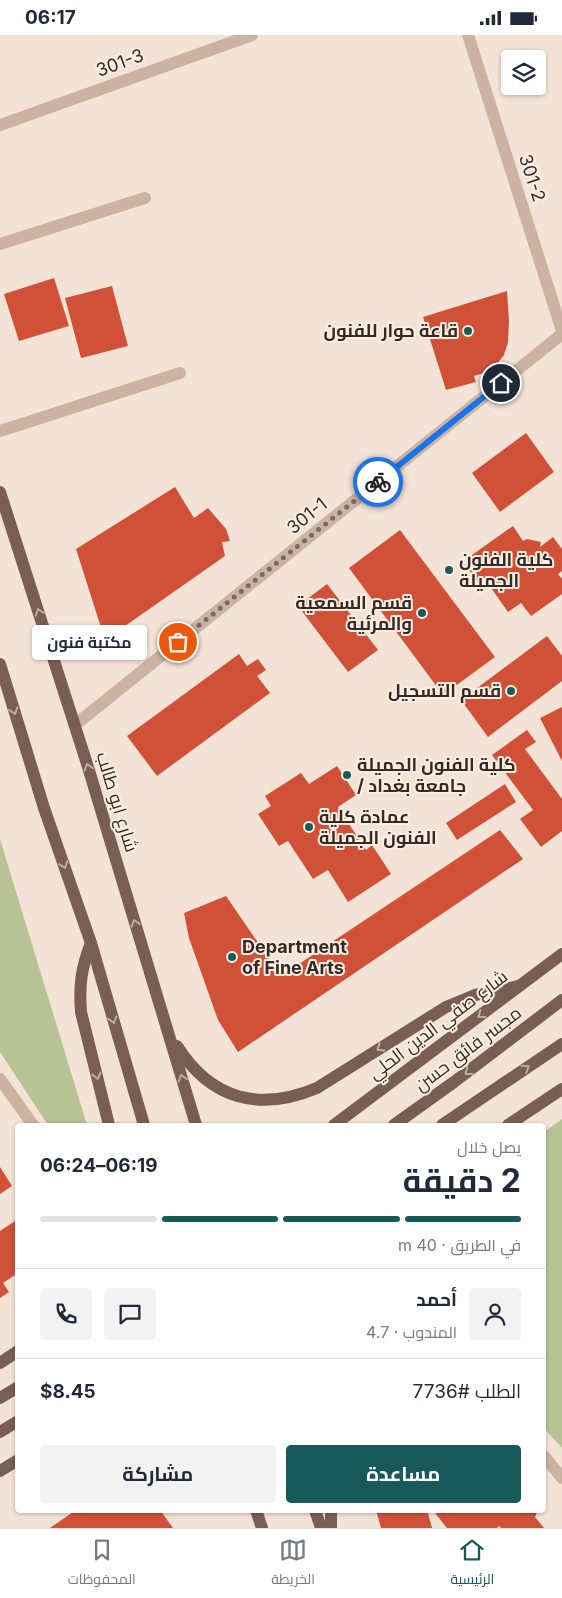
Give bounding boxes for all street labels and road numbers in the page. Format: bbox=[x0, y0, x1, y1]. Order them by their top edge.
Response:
street label: 301-3 bbox=[93, 44, 146, 81]
street label: 301-2 bbox=[515, 152, 550, 204]
street label: 301-1 bbox=[282, 493, 331, 538]
street label: شارع ابو طالب bbox=[90, 749, 143, 855]
street label: شارع صفي الدين الحلي bbox=[364, 965, 514, 1087]
street label: مجسر فائق حسن bbox=[410, 1002, 526, 1097]

